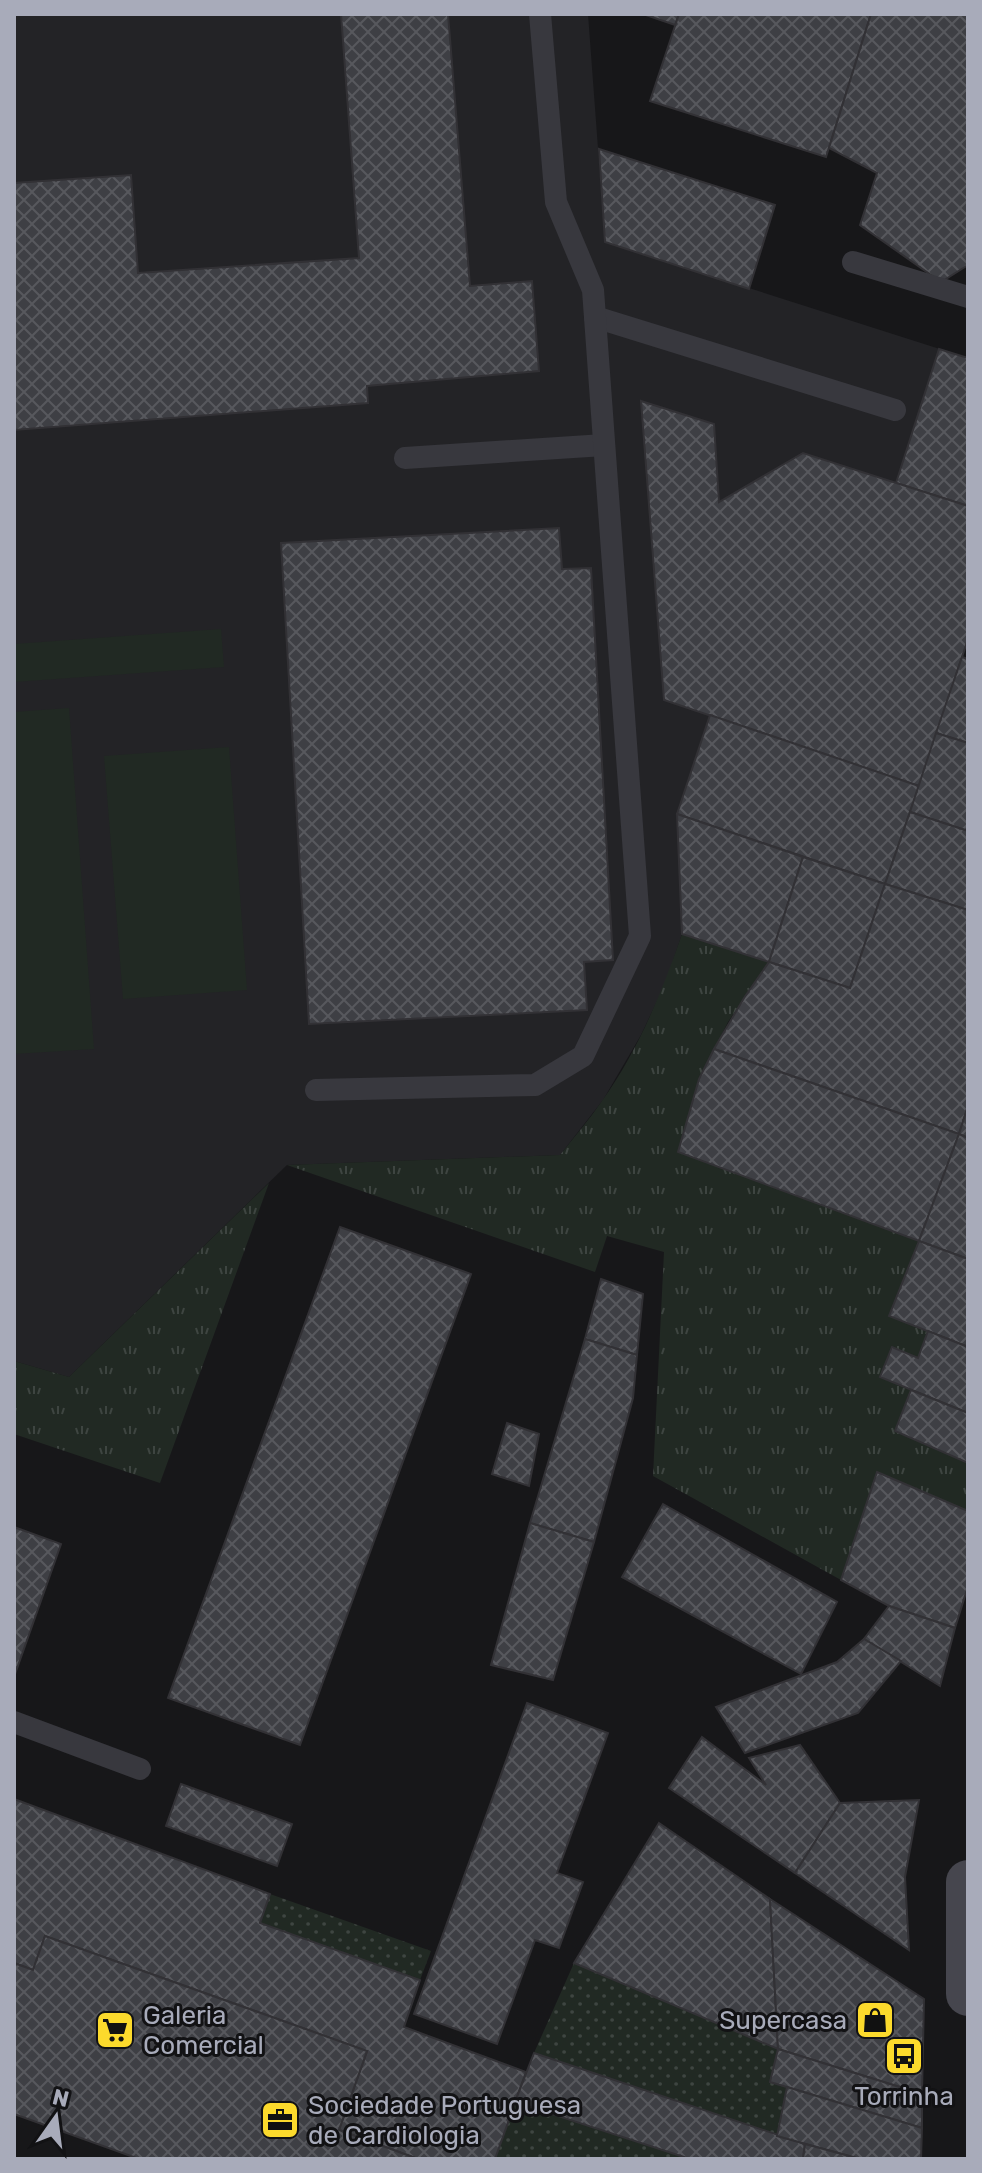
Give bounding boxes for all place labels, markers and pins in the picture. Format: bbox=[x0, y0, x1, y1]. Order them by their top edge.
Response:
shop icon: Supercasa bbox=[854, 1999, 896, 2041]
place label: Galeria Comercial bbox=[143, 2000, 264, 2061]
place label: Supercasa bbox=[719, 2005, 847, 2036]
supermarket icon: Galeria Comercial bbox=[94, 2009, 136, 2051]
bus stop icon: Torrinha bbox=[883, 2035, 925, 2077]
place label: Torrinha bbox=[854, 2081, 954, 2112]
place label: Sociedade Portuguesa de Cardiologia bbox=[308, 2090, 581, 2151]
office icon: Sociedade Portuguesa de Cardiologia bbox=[259, 2099, 301, 2141]

